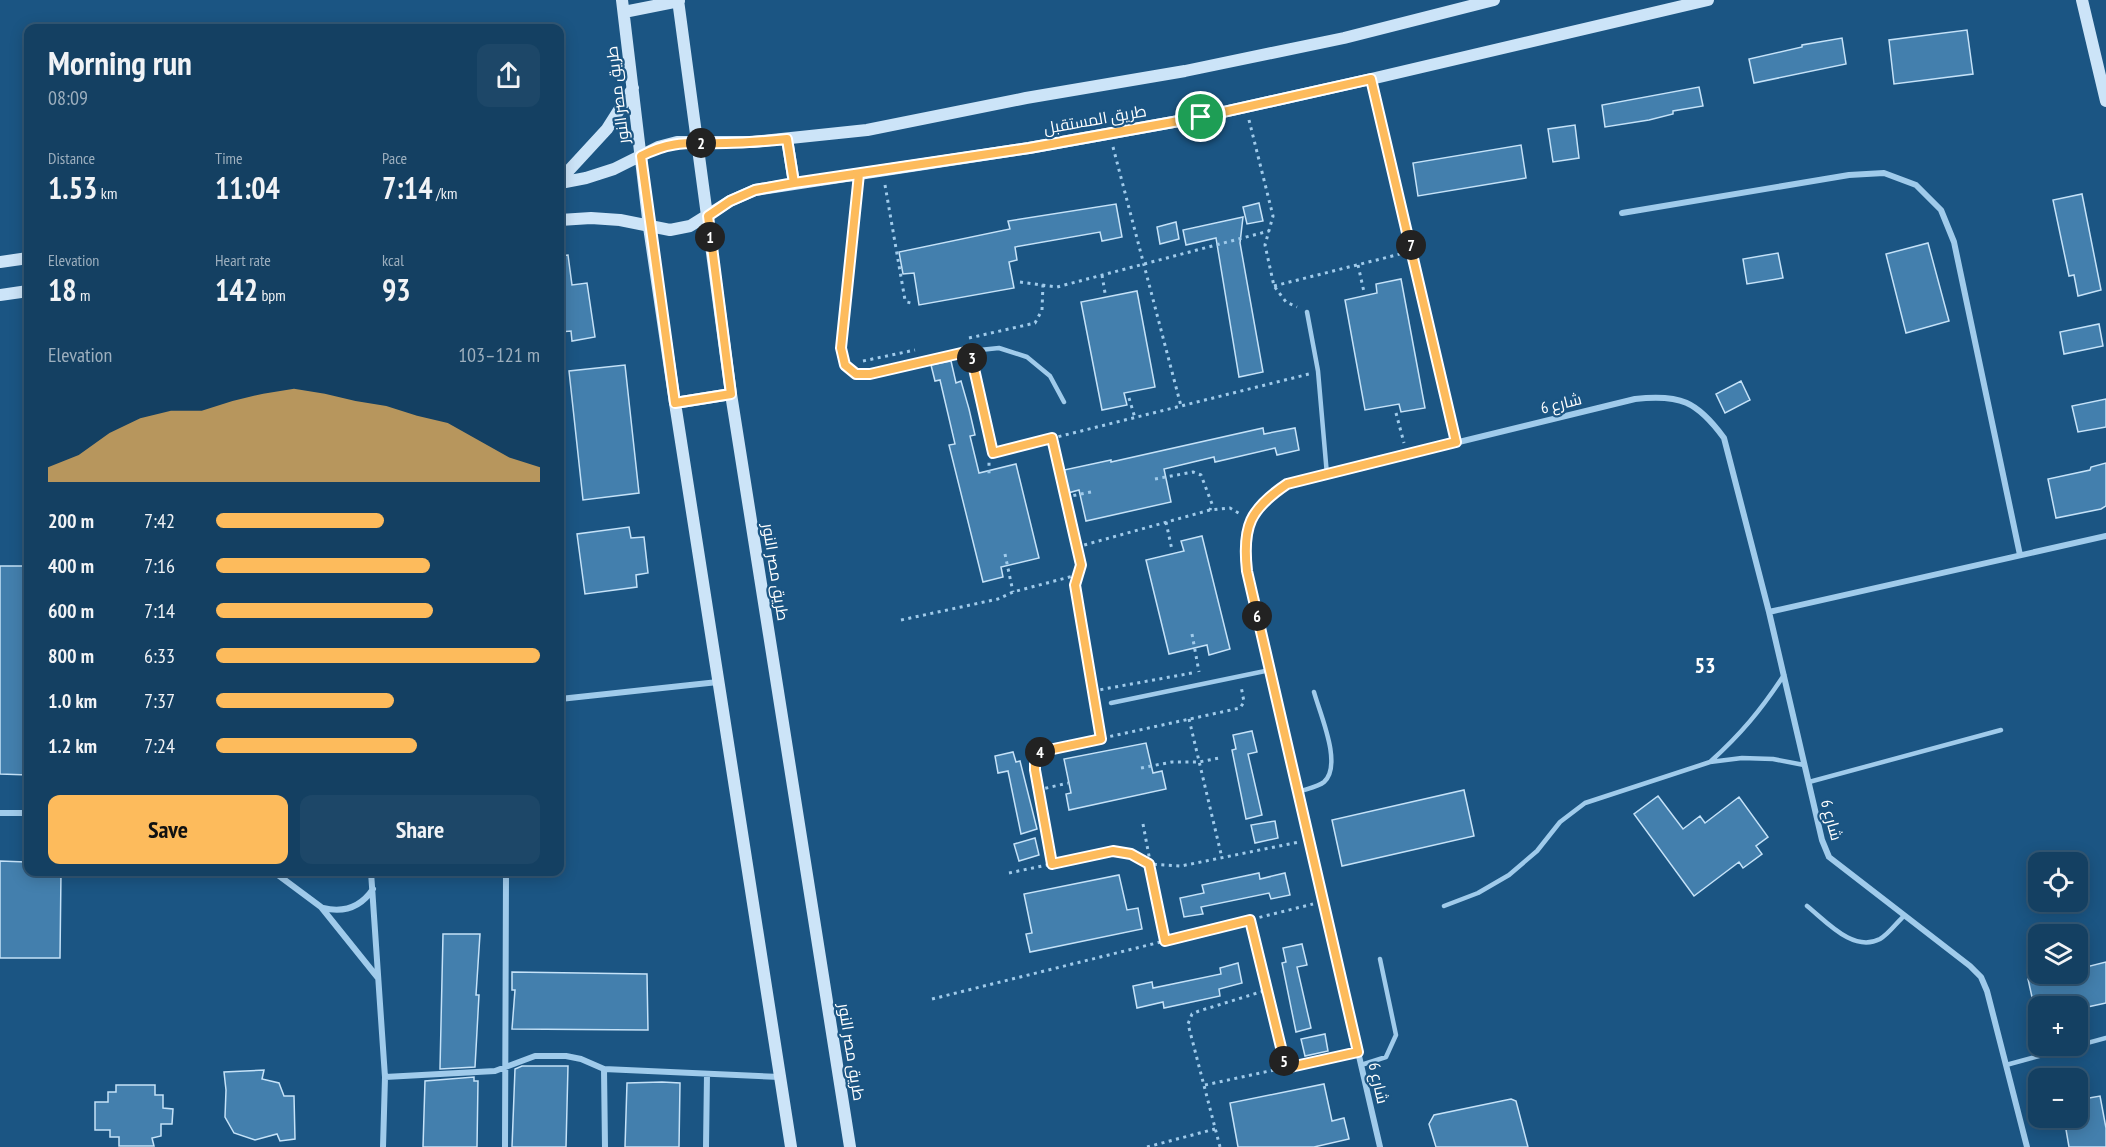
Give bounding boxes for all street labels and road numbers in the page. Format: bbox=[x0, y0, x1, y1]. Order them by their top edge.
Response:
street label: طريق مصر النور bbox=[601, 45, 634, 146]
street label: طريق المستقبل bbox=[1042, 100, 1148, 139]
street label: شارع 6 bbox=[1538, 388, 1584, 420]
street label: طريق مصر النور bbox=[757, 521, 794, 622]
street label: شارع 6 bbox=[1815, 797, 1847, 843]
street label: طريق مصر النور bbox=[833, 1001, 870, 1102]
street label: شارع 6 bbox=[1363, 1060, 1393, 1106]

